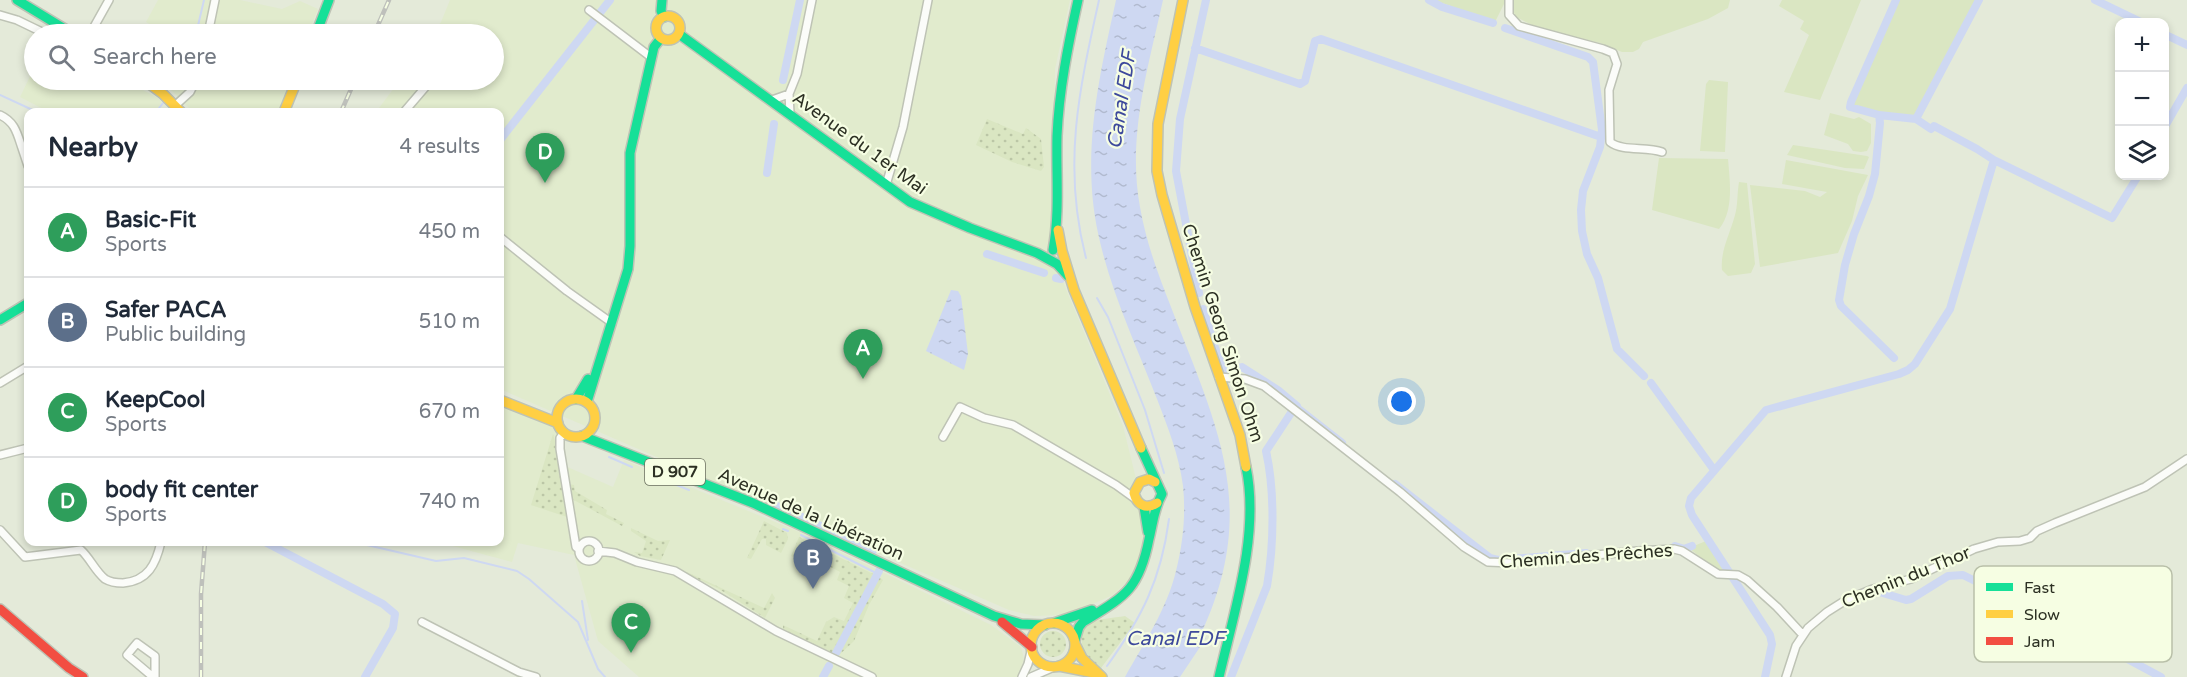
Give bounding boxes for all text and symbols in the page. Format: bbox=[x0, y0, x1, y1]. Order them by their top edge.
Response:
map controls bbox=[2115, 18, 2169, 180]
button: + bbox=[2115, 18, 2169, 72]
search box bbox=[24, 24, 504, 90]
icon: search bbox=[45, 41, 78, 74]
text: Search here bbox=[93, 44, 217, 70]
water label: Canal EDF bbox=[1102, 47, 1142, 151]
button: − bbox=[2115, 72, 2169, 126]
street label: Avenue du 1er Mai bbox=[788, 87, 932, 199]
button: layers bbox=[2115, 126, 2169, 180]
text: Nearby bbox=[48, 132, 138, 163]
pin: D bbox=[526, 134, 564, 183]
text: 4 results bbox=[400, 135, 480, 159]
text: Basic-Fit bbox=[105, 207, 196, 233]
text: A bbox=[60, 220, 75, 244]
text: 450 m bbox=[419, 220, 480, 244]
street label: Chemin Georg Simon Ohm bbox=[1177, 221, 1269, 445]
text: Sports bbox=[105, 233, 167, 257]
text: Safer PACA bbox=[105, 297, 227, 323]
text: B bbox=[61, 310, 74, 334]
text: 510 m bbox=[419, 310, 480, 334]
text: Public building bbox=[105, 323, 246, 347]
pin: A bbox=[844, 330, 882, 379]
text: KeepCool bbox=[105, 387, 206, 413]
your location bbox=[1387, 387, 1416, 416]
text: C bbox=[61, 400, 74, 424]
text: 670 m bbox=[419, 400, 480, 424]
text: Sports bbox=[105, 413, 167, 437]
road number: D 907 bbox=[645, 459, 705, 485]
street label: Avenue de la Libération bbox=[715, 463, 907, 565]
text: body fit center bbox=[105, 477, 258, 503]
text: D bbox=[60, 490, 75, 514]
text: 740 m bbox=[419, 490, 480, 514]
text: Sports bbox=[105, 503, 167, 527]
street label: Chemin des Prêches bbox=[1499, 539, 1673, 573]
pin: B bbox=[794, 540, 832, 589]
street label: Chemin du Thor bbox=[1838, 541, 1974, 613]
legend bbox=[1974, 566, 2172, 662]
text: Fast bbox=[2024, 578, 2055, 598]
pin: C bbox=[612, 604, 650, 653]
text: Slow bbox=[2024, 605, 2060, 625]
water label: Canal EDF bbox=[1126, 627, 1227, 651]
text: Jam bbox=[2024, 632, 2055, 652]

